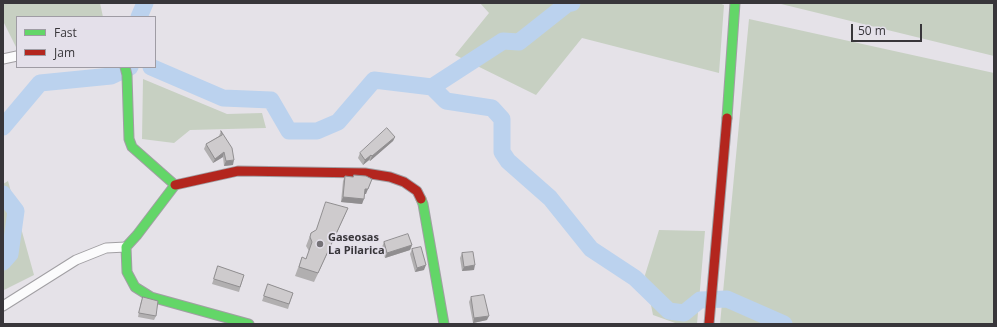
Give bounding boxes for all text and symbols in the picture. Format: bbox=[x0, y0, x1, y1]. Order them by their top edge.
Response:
legend bbox=[16, 16, 156, 68]
scale bar bbox=[853, 16, 924, 42]
text: 50 m bbox=[858, 22, 886, 39]
text: Fast bbox=[54, 24, 77, 41]
text: Jam bbox=[54, 44, 75, 61]
place label: Gaseosas La Pilarica bbox=[328, 231, 385, 257]
marker: Gaseosas La Pilarica bbox=[315, 239, 325, 249]

